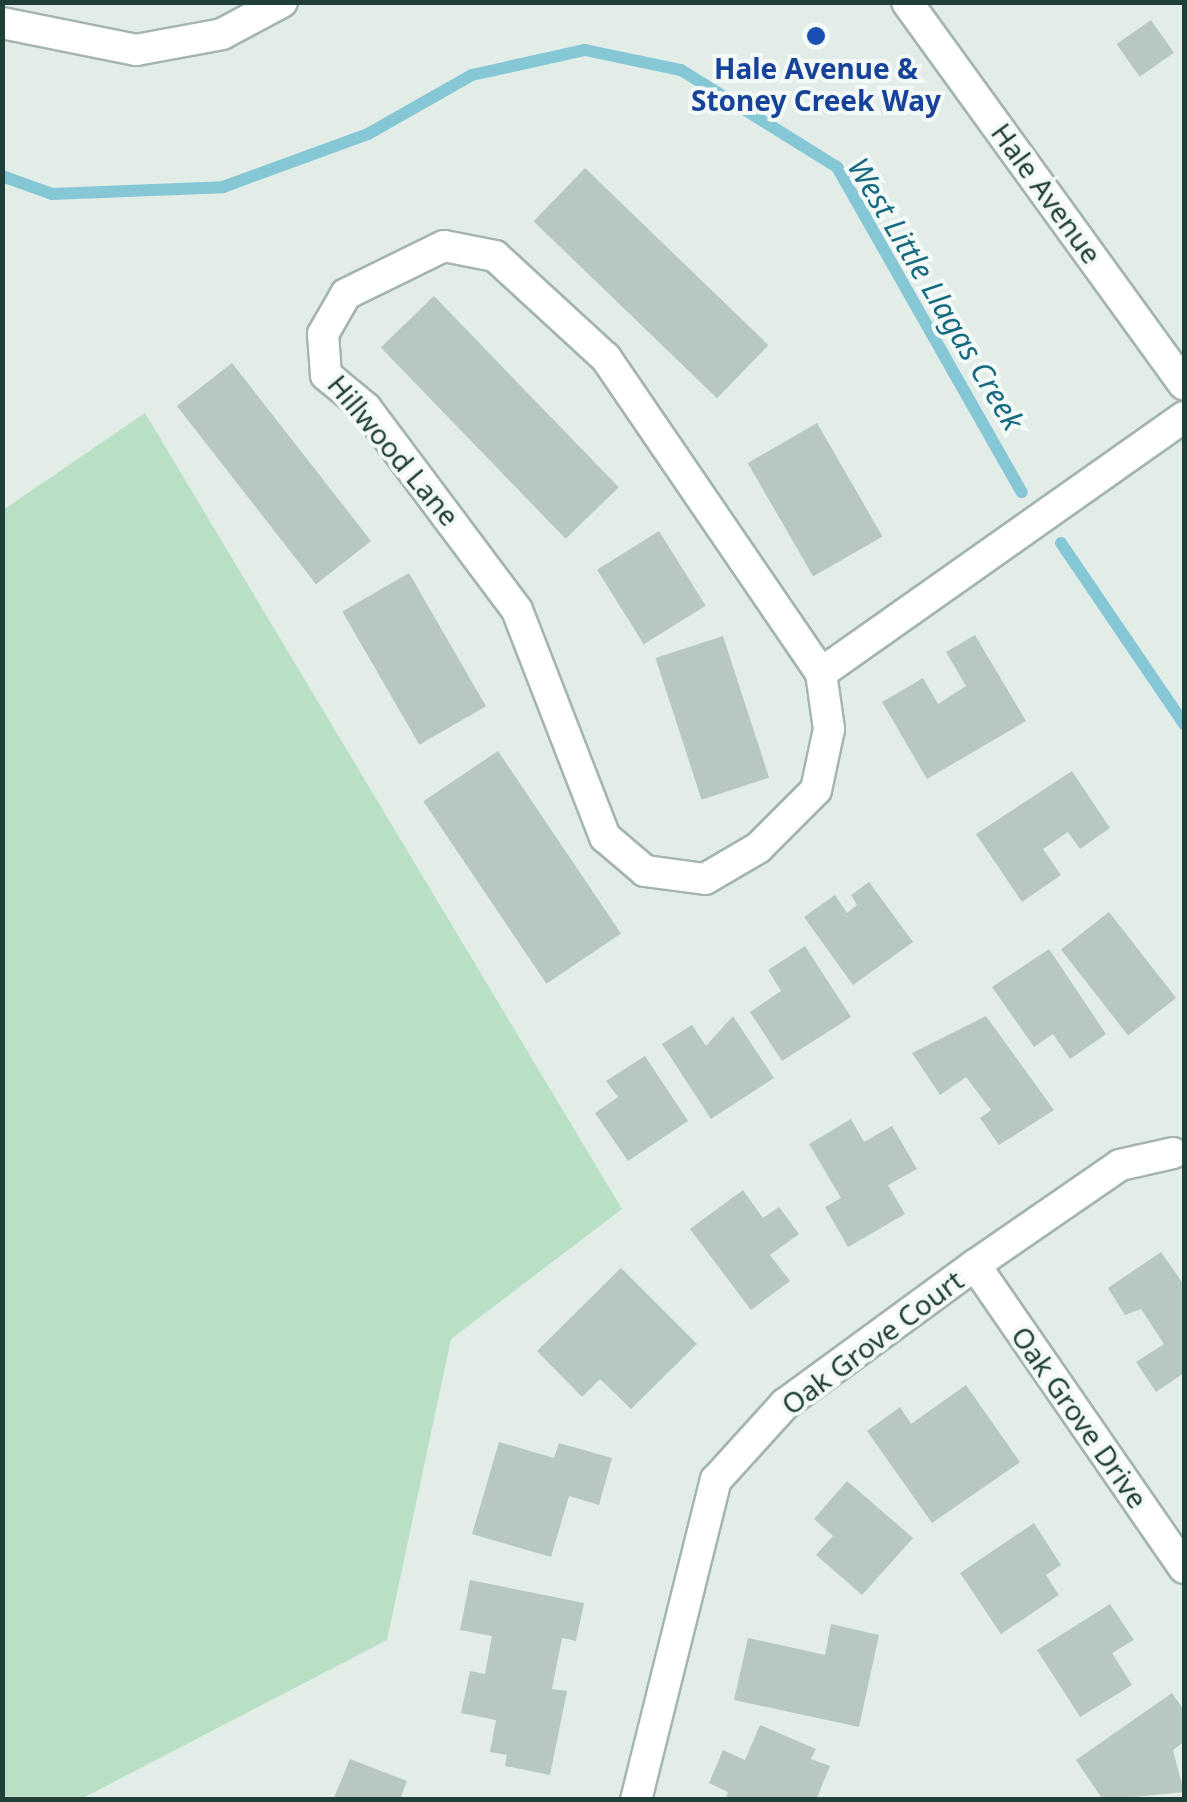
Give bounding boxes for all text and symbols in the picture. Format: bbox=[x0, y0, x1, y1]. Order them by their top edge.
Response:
marker: Hale Avenue & Stoney Creek Way bbox=[805, 25, 827, 47]
place label: Hale Avenue & Stoney Creek Way bbox=[691, 51, 941, 117]
street label: Hale Avenue bbox=[985, 116, 1109, 270]
water label: West Little Llagas Creek bbox=[840, 151, 1032, 437]
street label: Hillwood Lane bbox=[321, 368, 467, 532]
street label: Oak Grove Court bbox=[775, 1263, 969, 1421]
street label: Oak Grove Drive bbox=[1005, 1320, 1155, 1514]

